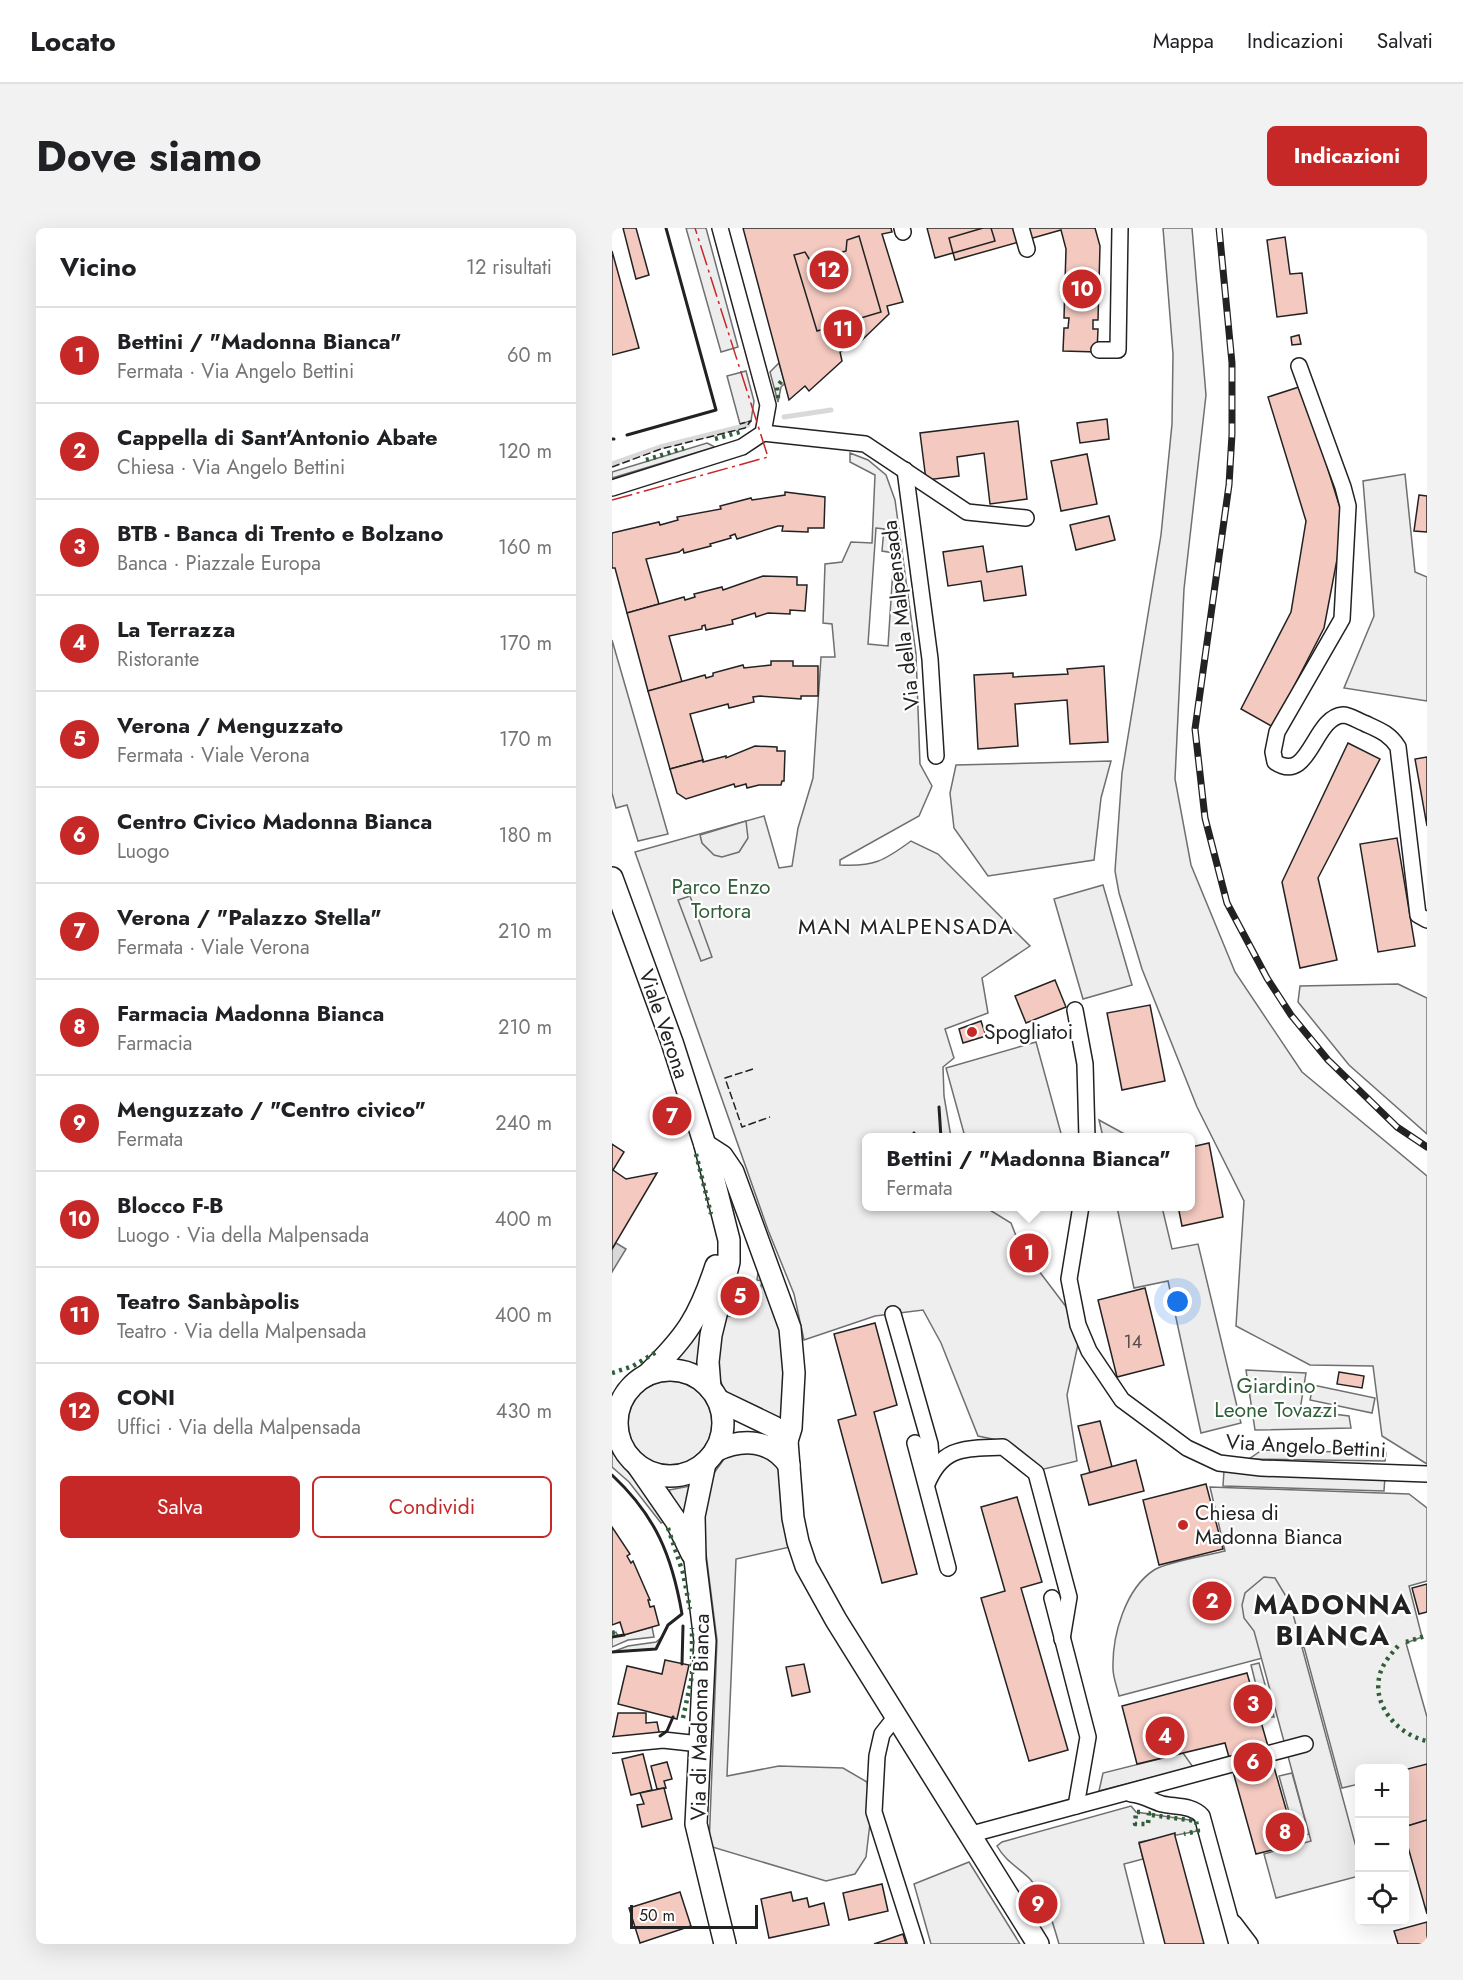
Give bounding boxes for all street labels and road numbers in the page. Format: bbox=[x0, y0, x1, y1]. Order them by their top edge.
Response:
street label: Via della Malpensada bbox=[874, 518, 928, 712]
street label: Viale Verona bbox=[631, 965, 697, 1083]
street label: Via Angelo Bettini bbox=[1225, 1427, 1387, 1465]
street label: Via di Madonna Bianca bbox=[683, 1613, 717, 1821]

